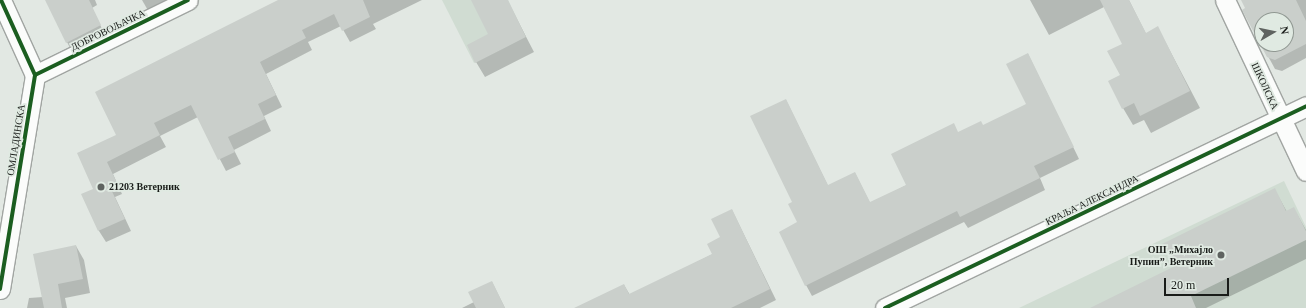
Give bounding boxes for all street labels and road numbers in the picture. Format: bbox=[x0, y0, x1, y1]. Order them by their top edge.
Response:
street label: ДОБРОВОЉАЧКА bbox=[69, 7, 147, 53]
street label: ШКОЛСКА bbox=[1249, 61, 1281, 111]
street label: ОМЛАДИНСКА bbox=[4, 104, 28, 176]
street label: КРАЉА АЛЕКСАНДРА bbox=[1043, 172, 1141, 228]

